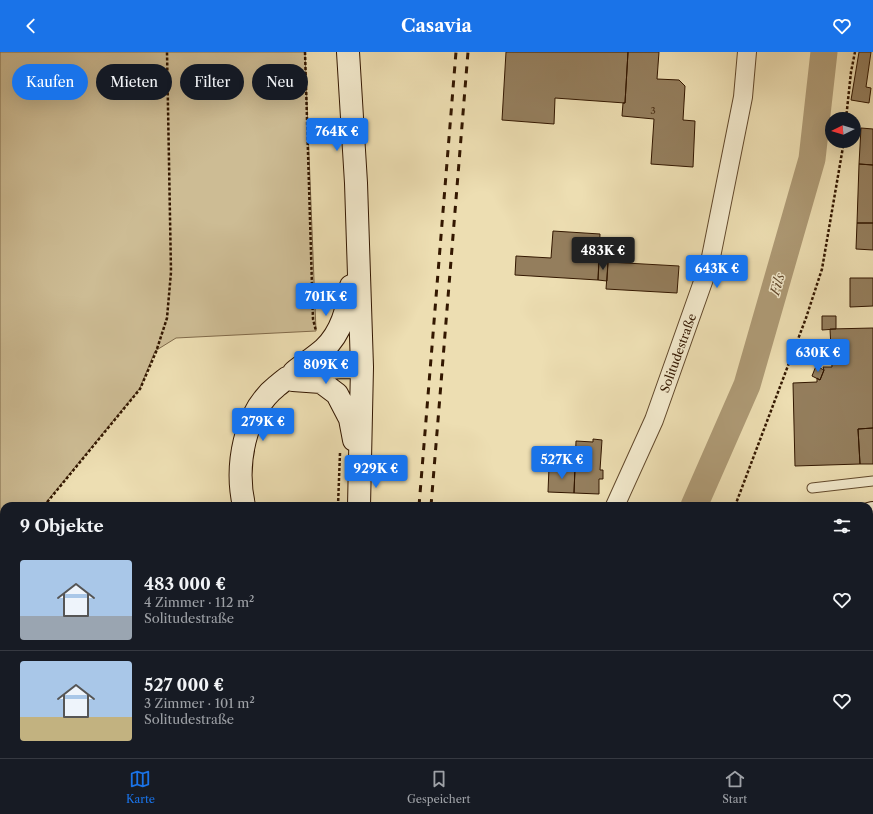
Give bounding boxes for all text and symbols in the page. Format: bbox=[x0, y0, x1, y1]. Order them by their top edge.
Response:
icon: back bbox=[20, 15, 42, 37]
text: Casavia bbox=[401, 15, 472, 37]
icon: heart bbox=[831, 15, 853, 37]
chip: Kaufen bbox=[12, 64, 88, 100]
chip: Mieten bbox=[96, 64, 172, 100]
chip: Filter bbox=[180, 64, 244, 100]
chip: Neu bbox=[252, 64, 308, 100]
house number: 3 bbox=[650, 104, 656, 117]
north arrow bbox=[825, 112, 861, 148]
map controls bbox=[825, 112, 861, 148]
pin: 764K € bbox=[304, 118, 370, 152]
text: 764K € bbox=[315, 123, 359, 139]
pin: 483K € bbox=[570, 237, 636, 271]
text: 483K € bbox=[581, 242, 625, 258]
pin: 643K € bbox=[684, 255, 750, 289]
text: 643K € bbox=[695, 260, 739, 276]
water label: Fils bbox=[766, 271, 788, 298]
pin: 701K € bbox=[293, 283, 359, 317]
text: 701K € bbox=[305, 288, 347, 304]
street label: Solitudestraße bbox=[657, 311, 699, 395]
pin: 630K € bbox=[785, 339, 851, 373]
text: 630K € bbox=[796, 344, 841, 360]
pin: 809K € bbox=[293, 351, 359, 385]
text: 809K € bbox=[303, 356, 349, 372]
pin: 279K € bbox=[230, 408, 296, 442]
text: 279K € bbox=[241, 413, 285, 429]
pin: 527K € bbox=[529, 446, 595, 480]
text: 527K € bbox=[540, 451, 584, 467]
pin: 929K € bbox=[343, 455, 409, 489]
text: 929K € bbox=[354, 460, 398, 476]
icon: filters bbox=[831, 515, 853, 537]
text: 9 Objekte bbox=[20, 516, 104, 536]
text: 483 000 € bbox=[144, 574, 226, 594]
icon: home bbox=[52, 576, 100, 624]
icon: heart bbox=[831, 589, 853, 611]
text: 4 Zimmer · 112 m² bbox=[144, 594, 254, 610]
text: Solitudestraße bbox=[144, 610, 234, 626]
text: 527 000 € bbox=[144, 675, 224, 695]
icon: home bbox=[52, 677, 100, 725]
icon: heart bbox=[831, 690, 853, 712]
text: 3 Zimmer · 101 m² bbox=[144, 695, 255, 711]
text: Solitudestraße bbox=[144, 711, 234, 727]
tab: Karte bbox=[126, 768, 155, 806]
tab: Gespeichert bbox=[407, 768, 470, 806]
tab: Start bbox=[722, 768, 747, 806]

